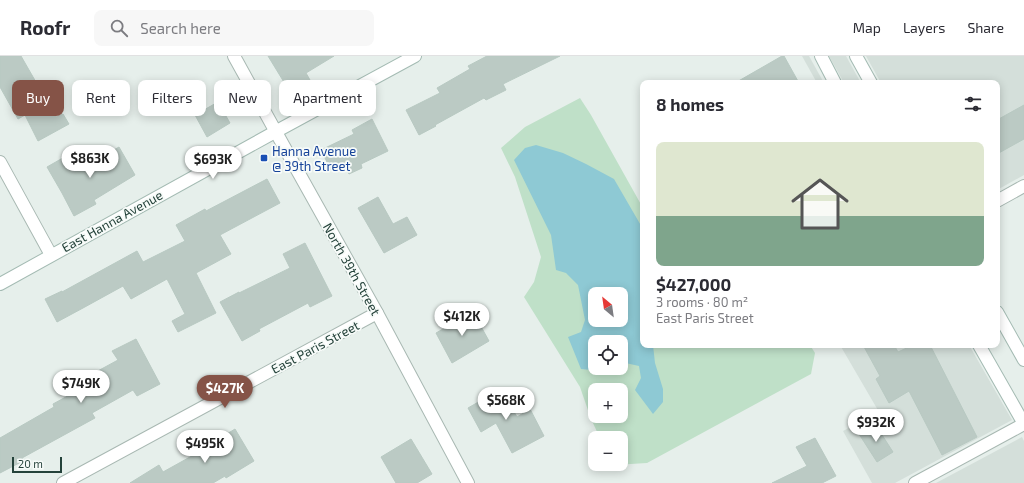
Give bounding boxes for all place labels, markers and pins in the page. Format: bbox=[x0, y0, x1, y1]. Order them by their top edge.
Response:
place label: Hanna Avenue @ 39th Street bbox=[272, 143, 356, 174]
pin: $863K bbox=[62, 145, 118, 179]
pin: $693K bbox=[185, 146, 241, 180]
marker: Hanna Avenue @ 39th Street bbox=[259, 153, 269, 163]
pin: $412K bbox=[434, 303, 490, 337]
pin: $749K bbox=[53, 370, 109, 404]
pin: $427K bbox=[197, 375, 253, 409]
pin: $568K bbox=[478, 387, 534, 421]
pin: $932K bbox=[848, 409, 904, 443]
pin: $495K bbox=[177, 430, 233, 464]

